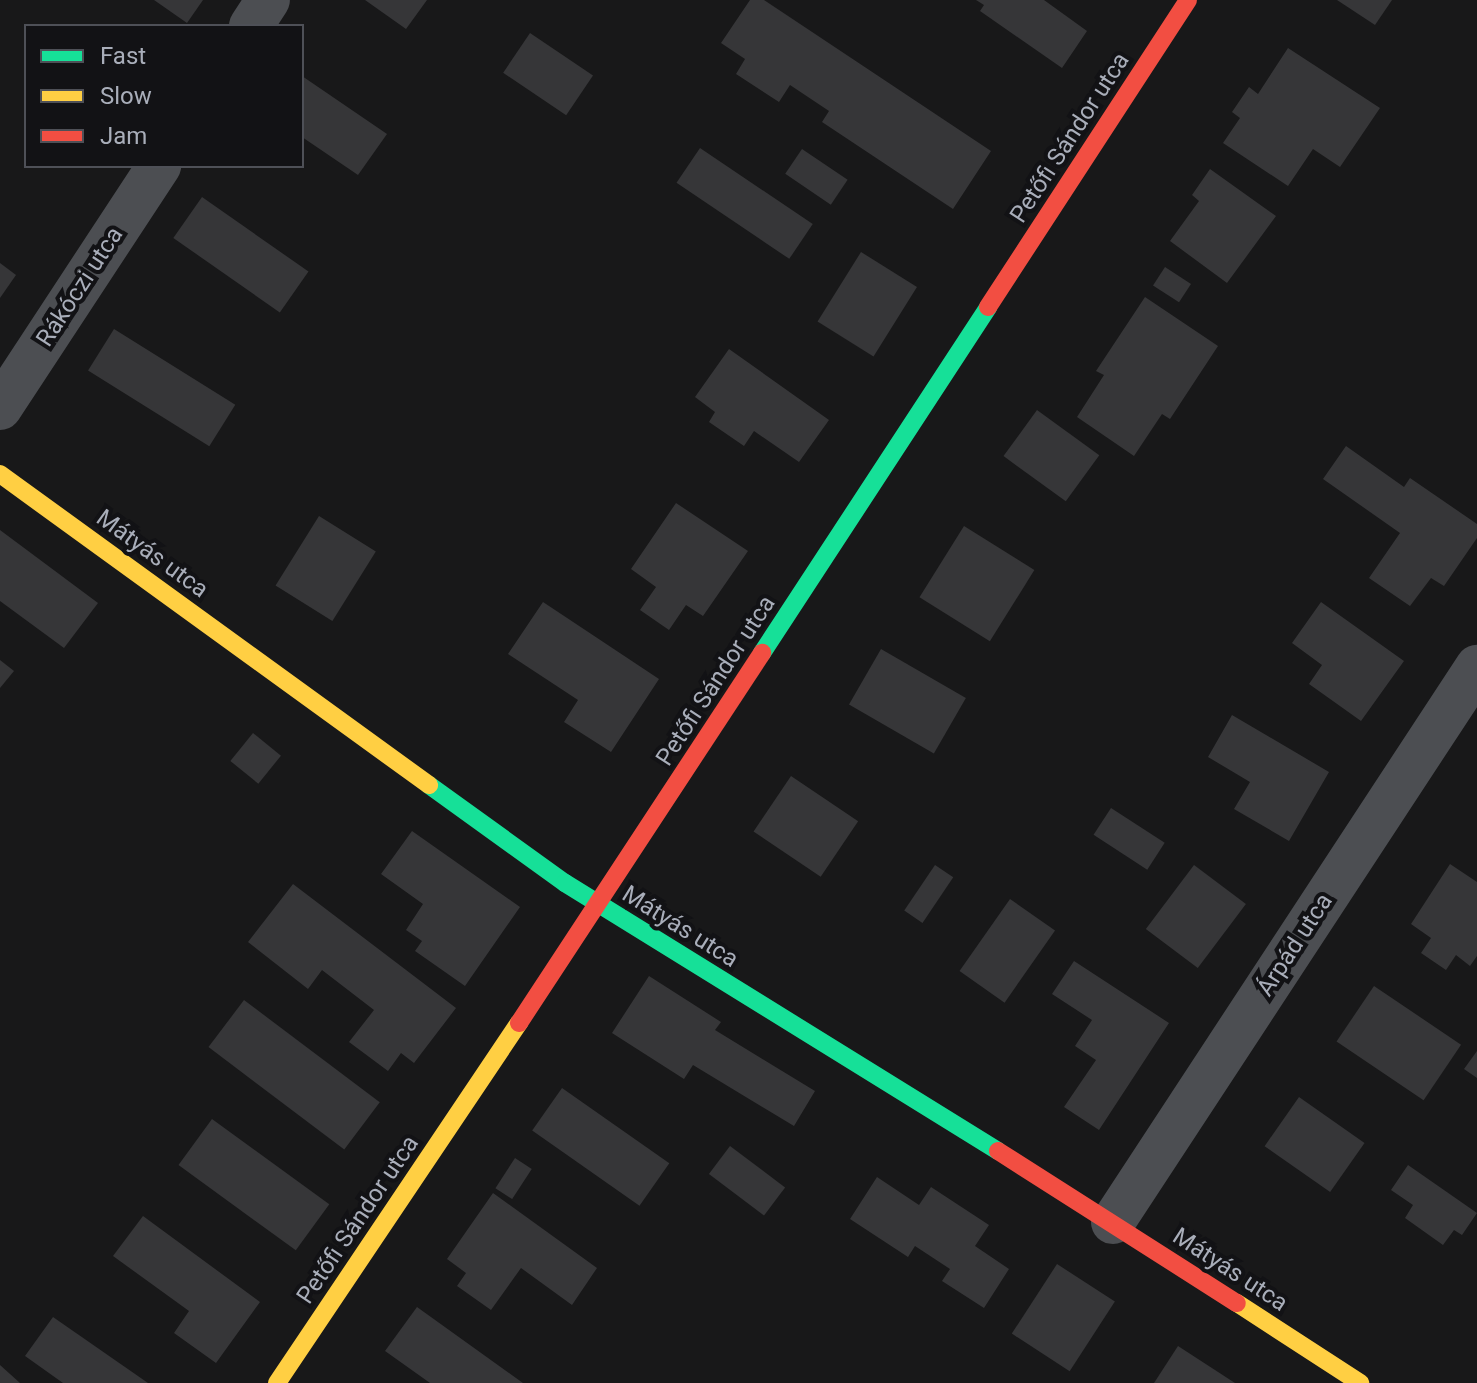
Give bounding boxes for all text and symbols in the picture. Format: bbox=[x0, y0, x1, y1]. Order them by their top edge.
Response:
legend bbox=[24, 24, 304, 168]
text: Fast bbox=[100, 42, 146, 70]
street label: Petőfi Sándor utca bbox=[1004, 48, 1136, 228]
text: Slow bbox=[100, 82, 152, 110]
text: Jam bbox=[100, 122, 147, 150]
street label: Rákóczi utca bbox=[31, 222, 129, 352]
street label: Mátyás utca bbox=[90, 504, 214, 604]
street label: Petőfi Sándor utca bbox=[650, 591, 782, 771]
street label: Mátyás utca bbox=[617, 880, 743, 974]
street label: Árpád utca bbox=[1251, 888, 1339, 1002]
street label: Petőfi Sándor utca bbox=[291, 1130, 425, 1310]
street label: Mátyás utca bbox=[1167, 1222, 1293, 1318]

